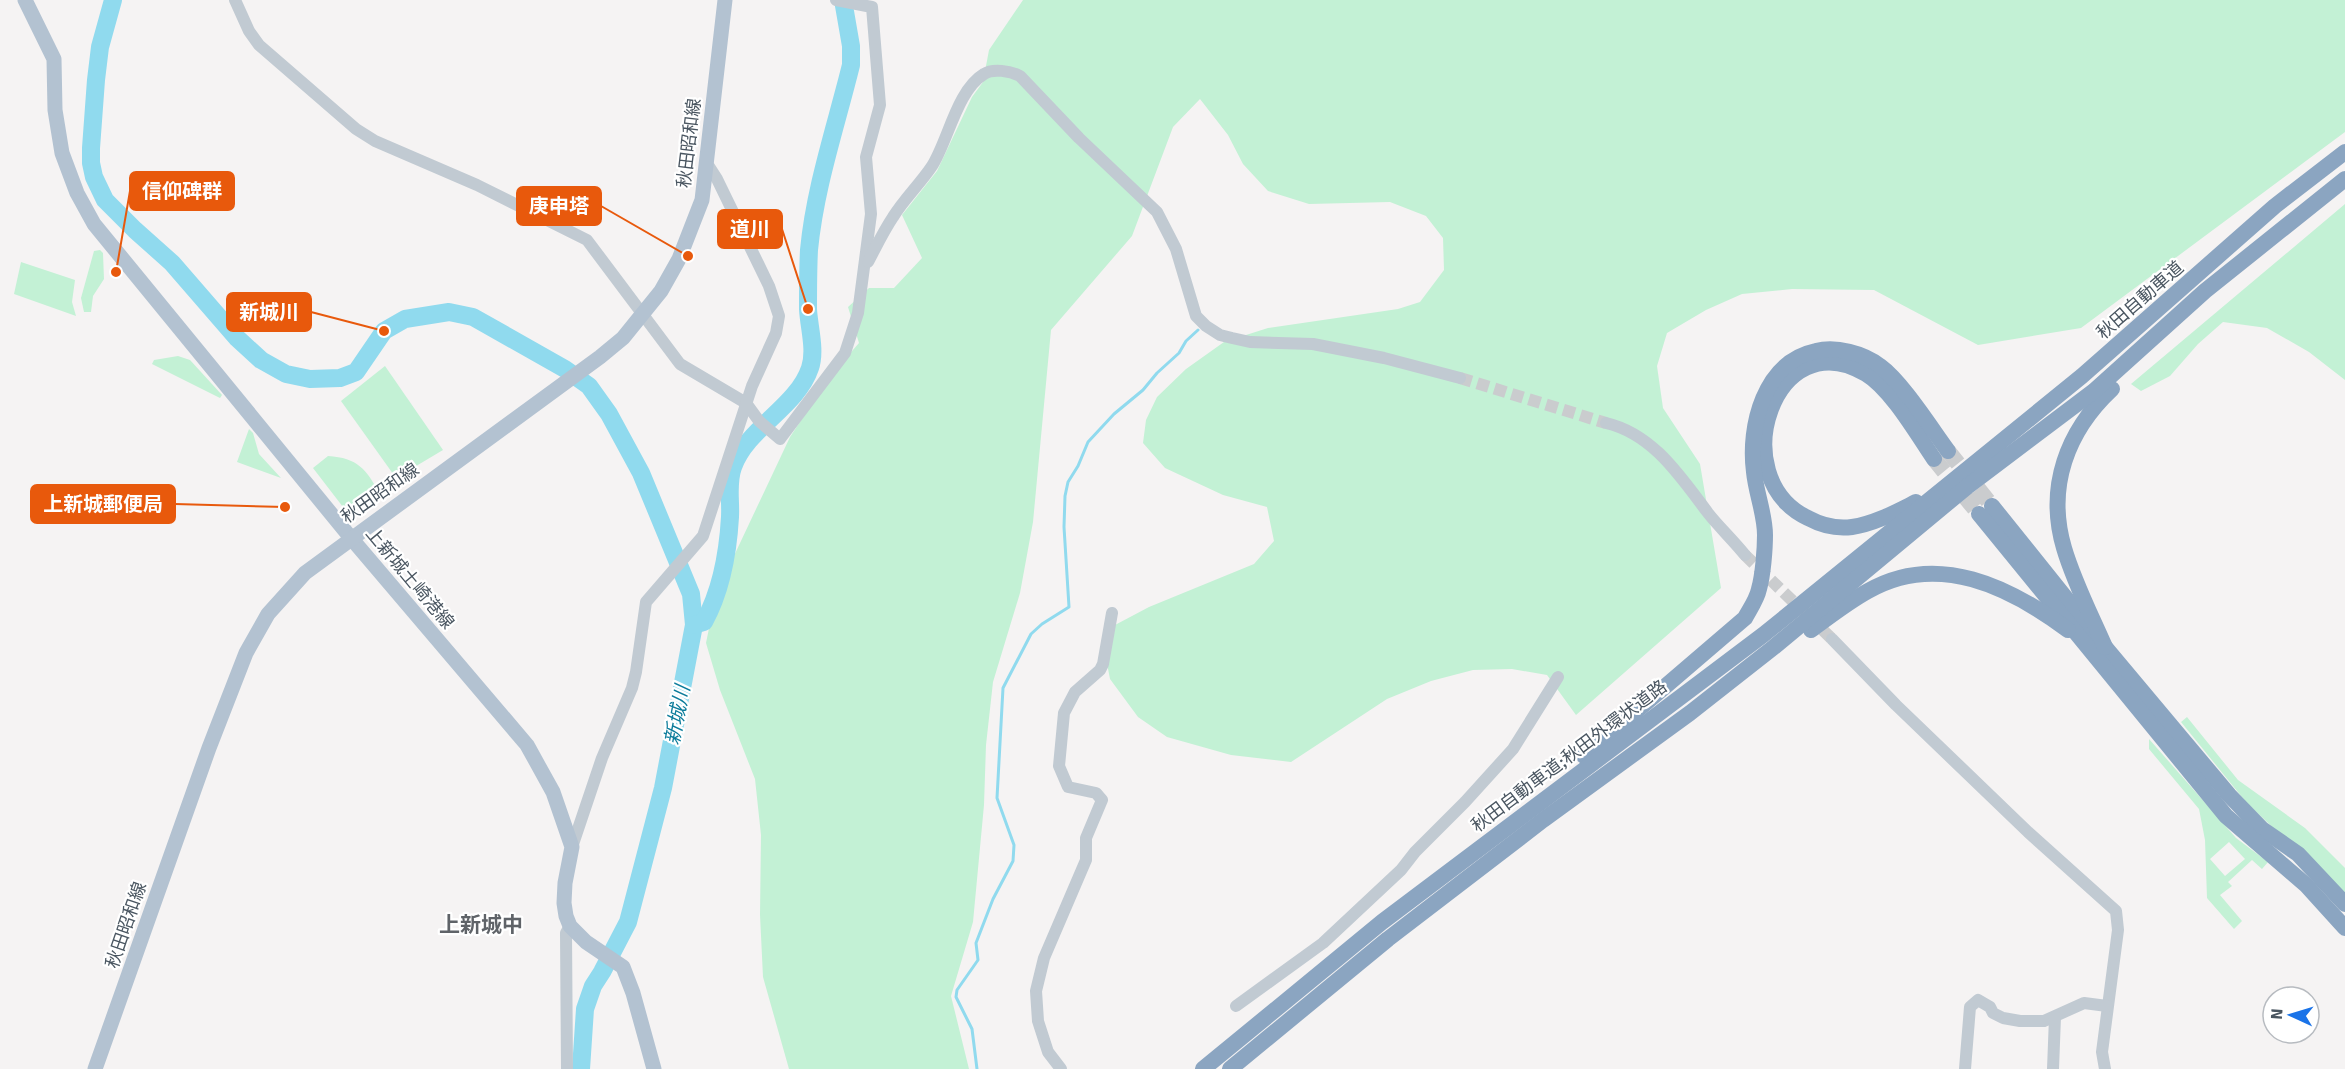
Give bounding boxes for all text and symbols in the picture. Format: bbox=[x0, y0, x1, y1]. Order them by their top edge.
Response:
street label: 秋田昭和線 bbox=[673, 97, 705, 189]
callout: 信仰碑群 bbox=[130, 172, 234, 210]
text: 信仰碑群 bbox=[142, 179, 222, 204]
callout: 庚申塔 bbox=[517, 187, 601, 225]
text: 庚申塔 bbox=[529, 194, 589, 219]
callout: 道川 bbox=[718, 210, 782, 248]
text: 道川 bbox=[730, 217, 770, 242]
street label: 秋田自動車道 bbox=[2092, 256, 2188, 344]
callout: 新城川 bbox=[227, 293, 311, 331]
text: 新城川 bbox=[239, 300, 299, 325]
street label: 秋田昭和線 bbox=[337, 458, 423, 528]
callout: 上新城郵便局 bbox=[31, 485, 175, 523]
text: 上新城郵便局 bbox=[43, 492, 163, 517]
street label: 上新城土崎港線 bbox=[361, 523, 459, 633]
street label: 秋田自動車道;秋田外環状道路 bbox=[1467, 675, 1671, 837]
water label: 新城川 bbox=[659, 681, 696, 747]
street label: 秋田昭和線 bbox=[101, 879, 151, 971]
district label: 上新城中 bbox=[439, 912, 523, 938]
north arrow bbox=[2261, 985, 2321, 1045]
text: N bbox=[2267, 1008, 2287, 1020]

